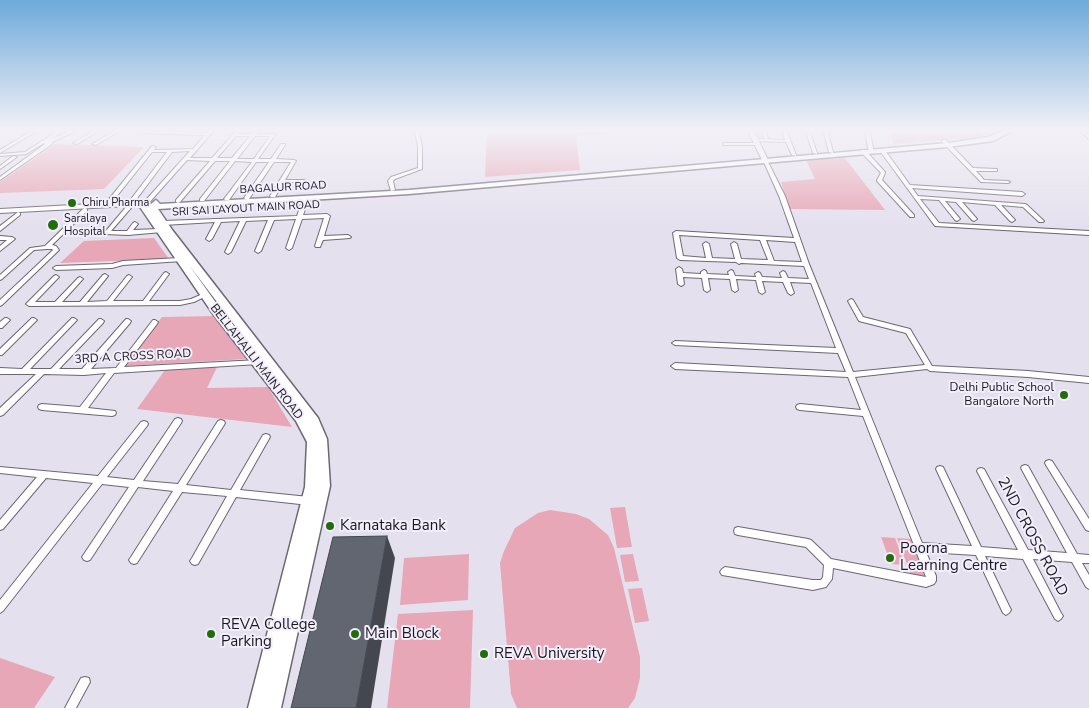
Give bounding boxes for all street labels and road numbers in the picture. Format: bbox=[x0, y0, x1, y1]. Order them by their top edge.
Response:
street label: BAGALUR ROAD bbox=[239, 179, 327, 197]
street label: SRI SAI LAYOUT MAIN ROAD bbox=[172, 199, 320, 219]
street label: BELLAHALLI MAIN ROAD bbox=[206, 301, 306, 423]
street label: 3RD A CROSS ROAD bbox=[74, 347, 192, 367]
street label: 2ND CROSS ROAD bbox=[993, 474, 1071, 600]

